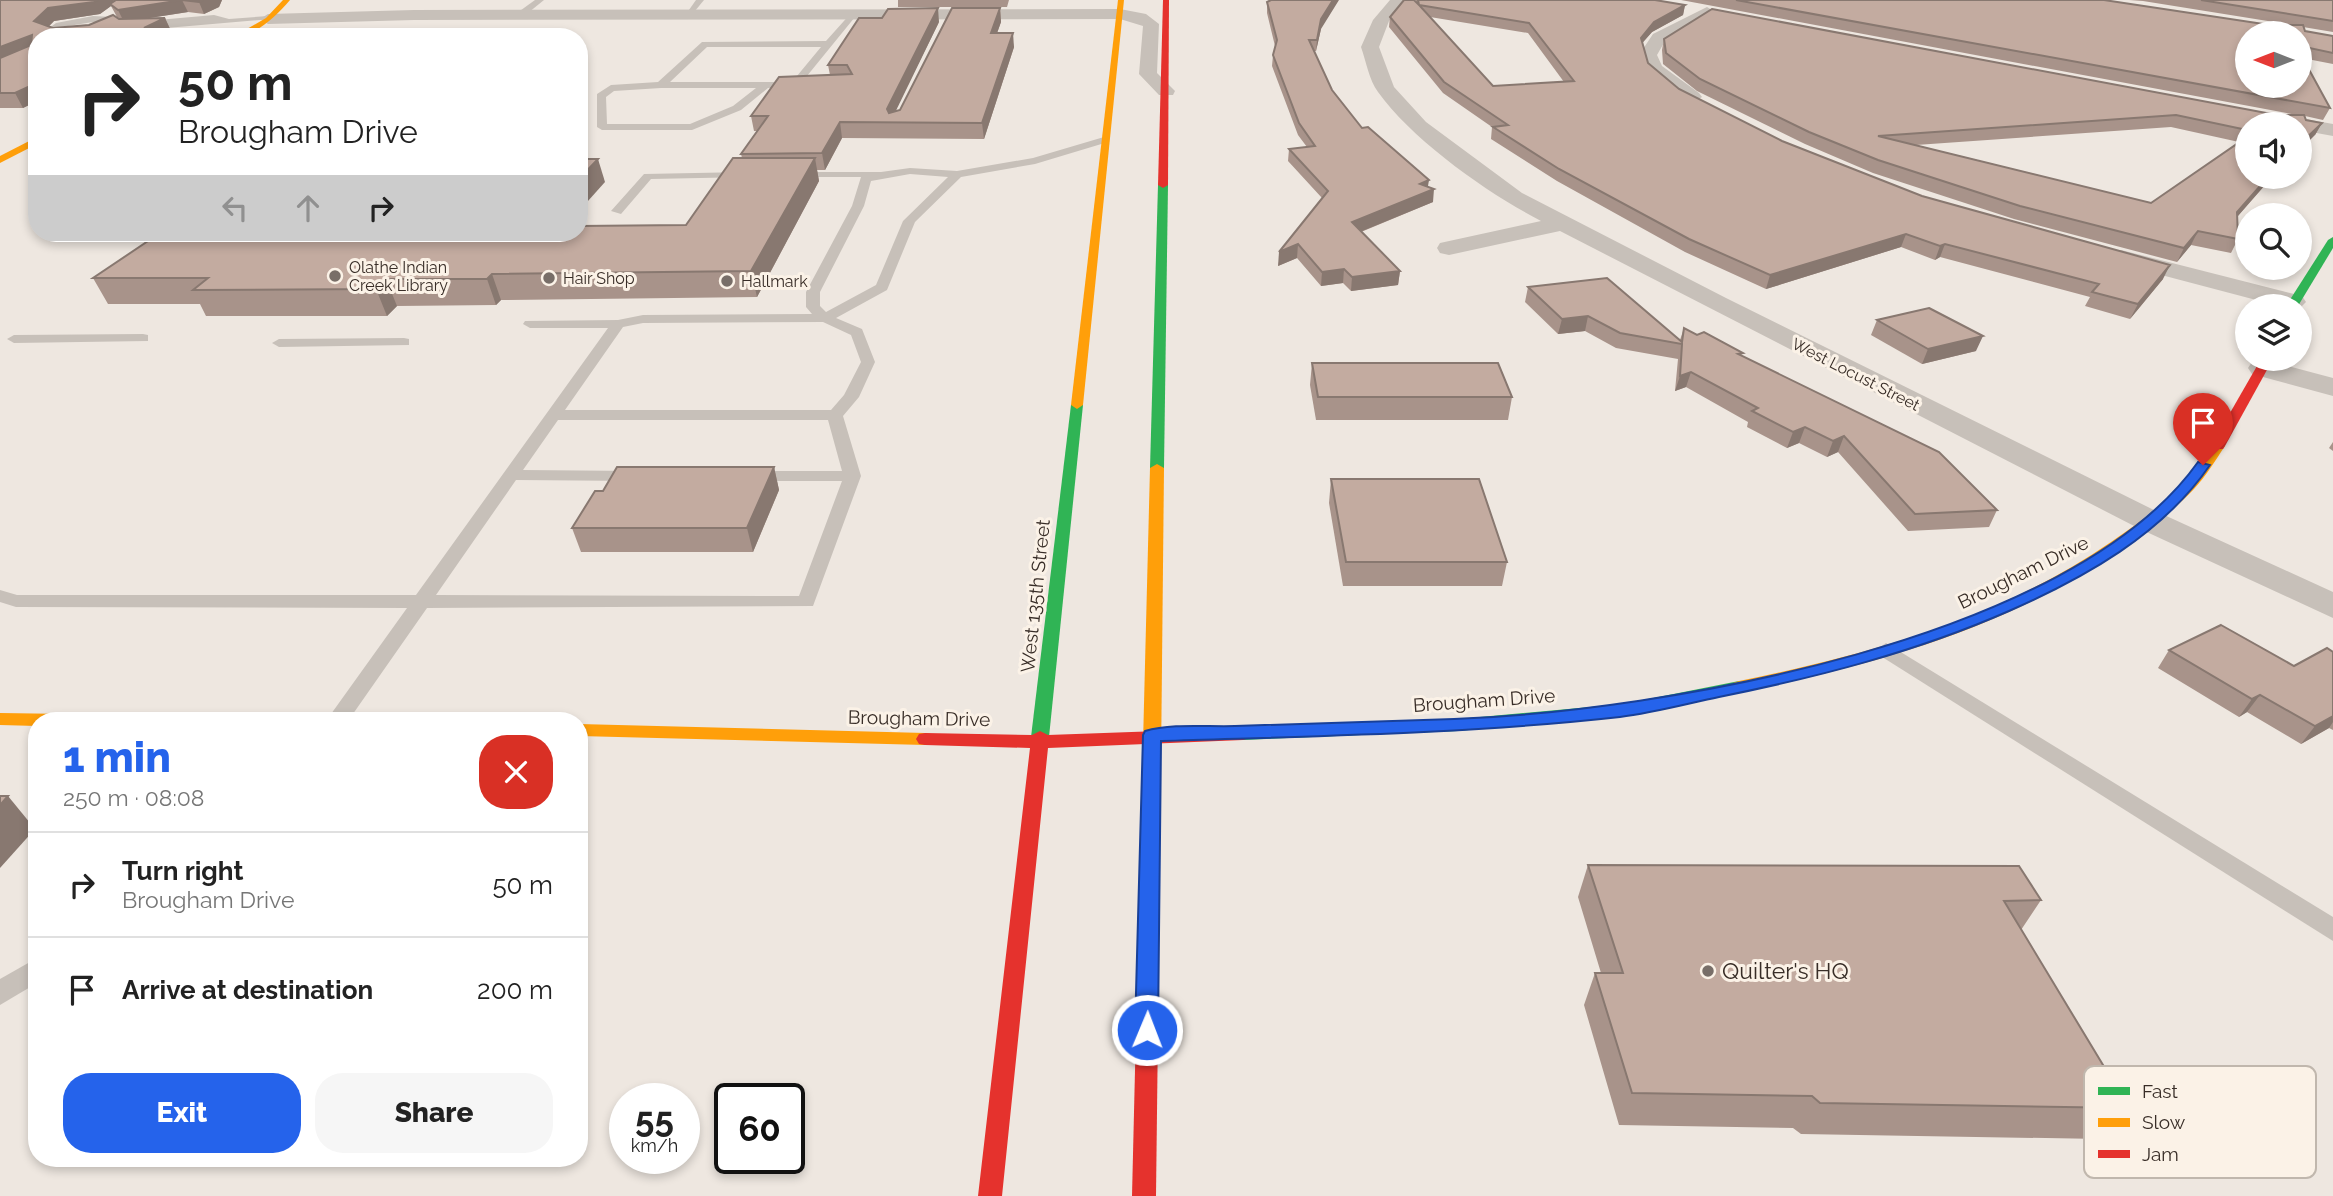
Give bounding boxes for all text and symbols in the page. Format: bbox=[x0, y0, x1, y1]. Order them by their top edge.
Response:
north arrow bbox=[2235, 21, 2312, 98]
map controls bbox=[2235, 21, 2312, 371]
text: 50 m bbox=[178, 54, 293, 111]
icon: right bbox=[63, 56, 154, 147]
button: sound bbox=[2235, 112, 2312, 189]
text: Brougham Drive bbox=[178, 113, 418, 150]
icon: left bbox=[216, 189, 254, 227]
icon: ahead bbox=[289, 189, 327, 227]
icon: right bbox=[362, 189, 400, 227]
button: search bbox=[2235, 203, 2312, 280]
place label: Olathe Indian Creek Library bbox=[349, 258, 448, 295]
marker: Olathe Indian Creek Library bbox=[327, 268, 343, 284]
place label: Hair Shop bbox=[563, 269, 635, 288]
marker: Hair Shop bbox=[541, 270, 557, 286]
place label: Hallmark bbox=[741, 272, 808, 291]
marker: Hallmark bbox=[719, 273, 735, 289]
button: layers bbox=[2235, 294, 2312, 371]
street label: West Locust Street bbox=[1789, 334, 1923, 415]
pin bbox=[2173, 393, 2233, 465]
icon: arrive bbox=[2184, 404, 2222, 442]
street label: West 135th Street bbox=[1016, 518, 1054, 674]
street label: Brougham Drive bbox=[1954, 531, 2092, 613]
street label: Brougham Drive bbox=[1412, 684, 1556, 716]
street label: Brougham Drive bbox=[848, 706, 990, 730]
text: 1 min bbox=[63, 733, 171, 782]
button: close bbox=[479, 735, 553, 809]
text: 250 m · 08:08 bbox=[63, 784, 204, 811]
text: Turn right bbox=[122, 856, 243, 886]
icon: right bbox=[63, 866, 101, 904]
text: 50 m bbox=[492, 870, 553, 900]
text: Brougham Drive bbox=[122, 886, 294, 913]
place label: Quilter's HQ bbox=[1722, 957, 1849, 984]
marker: Quilter's HQ bbox=[1700, 963, 1716, 979]
icon: arrive bbox=[63, 971, 101, 1009]
text: Arrive at destination bbox=[122, 975, 373, 1005]
text: 200 m bbox=[477, 975, 553, 1005]
position arrow bbox=[1110, 993, 1184, 1067]
legend bbox=[2084, 1066, 2316, 1178]
button: Exit bbox=[63, 1073, 301, 1153]
button: Share bbox=[315, 1073, 553, 1153]
text: Fast bbox=[2142, 1080, 2178, 1102]
speed limit sign: 60 bbox=[714, 1083, 805, 1174]
text: 55 bbox=[635, 1099, 674, 1140]
text: Slow bbox=[2142, 1111, 2186, 1133]
text: km/h bbox=[631, 1135, 678, 1156]
text: Jam bbox=[2142, 1143, 2179, 1165]

